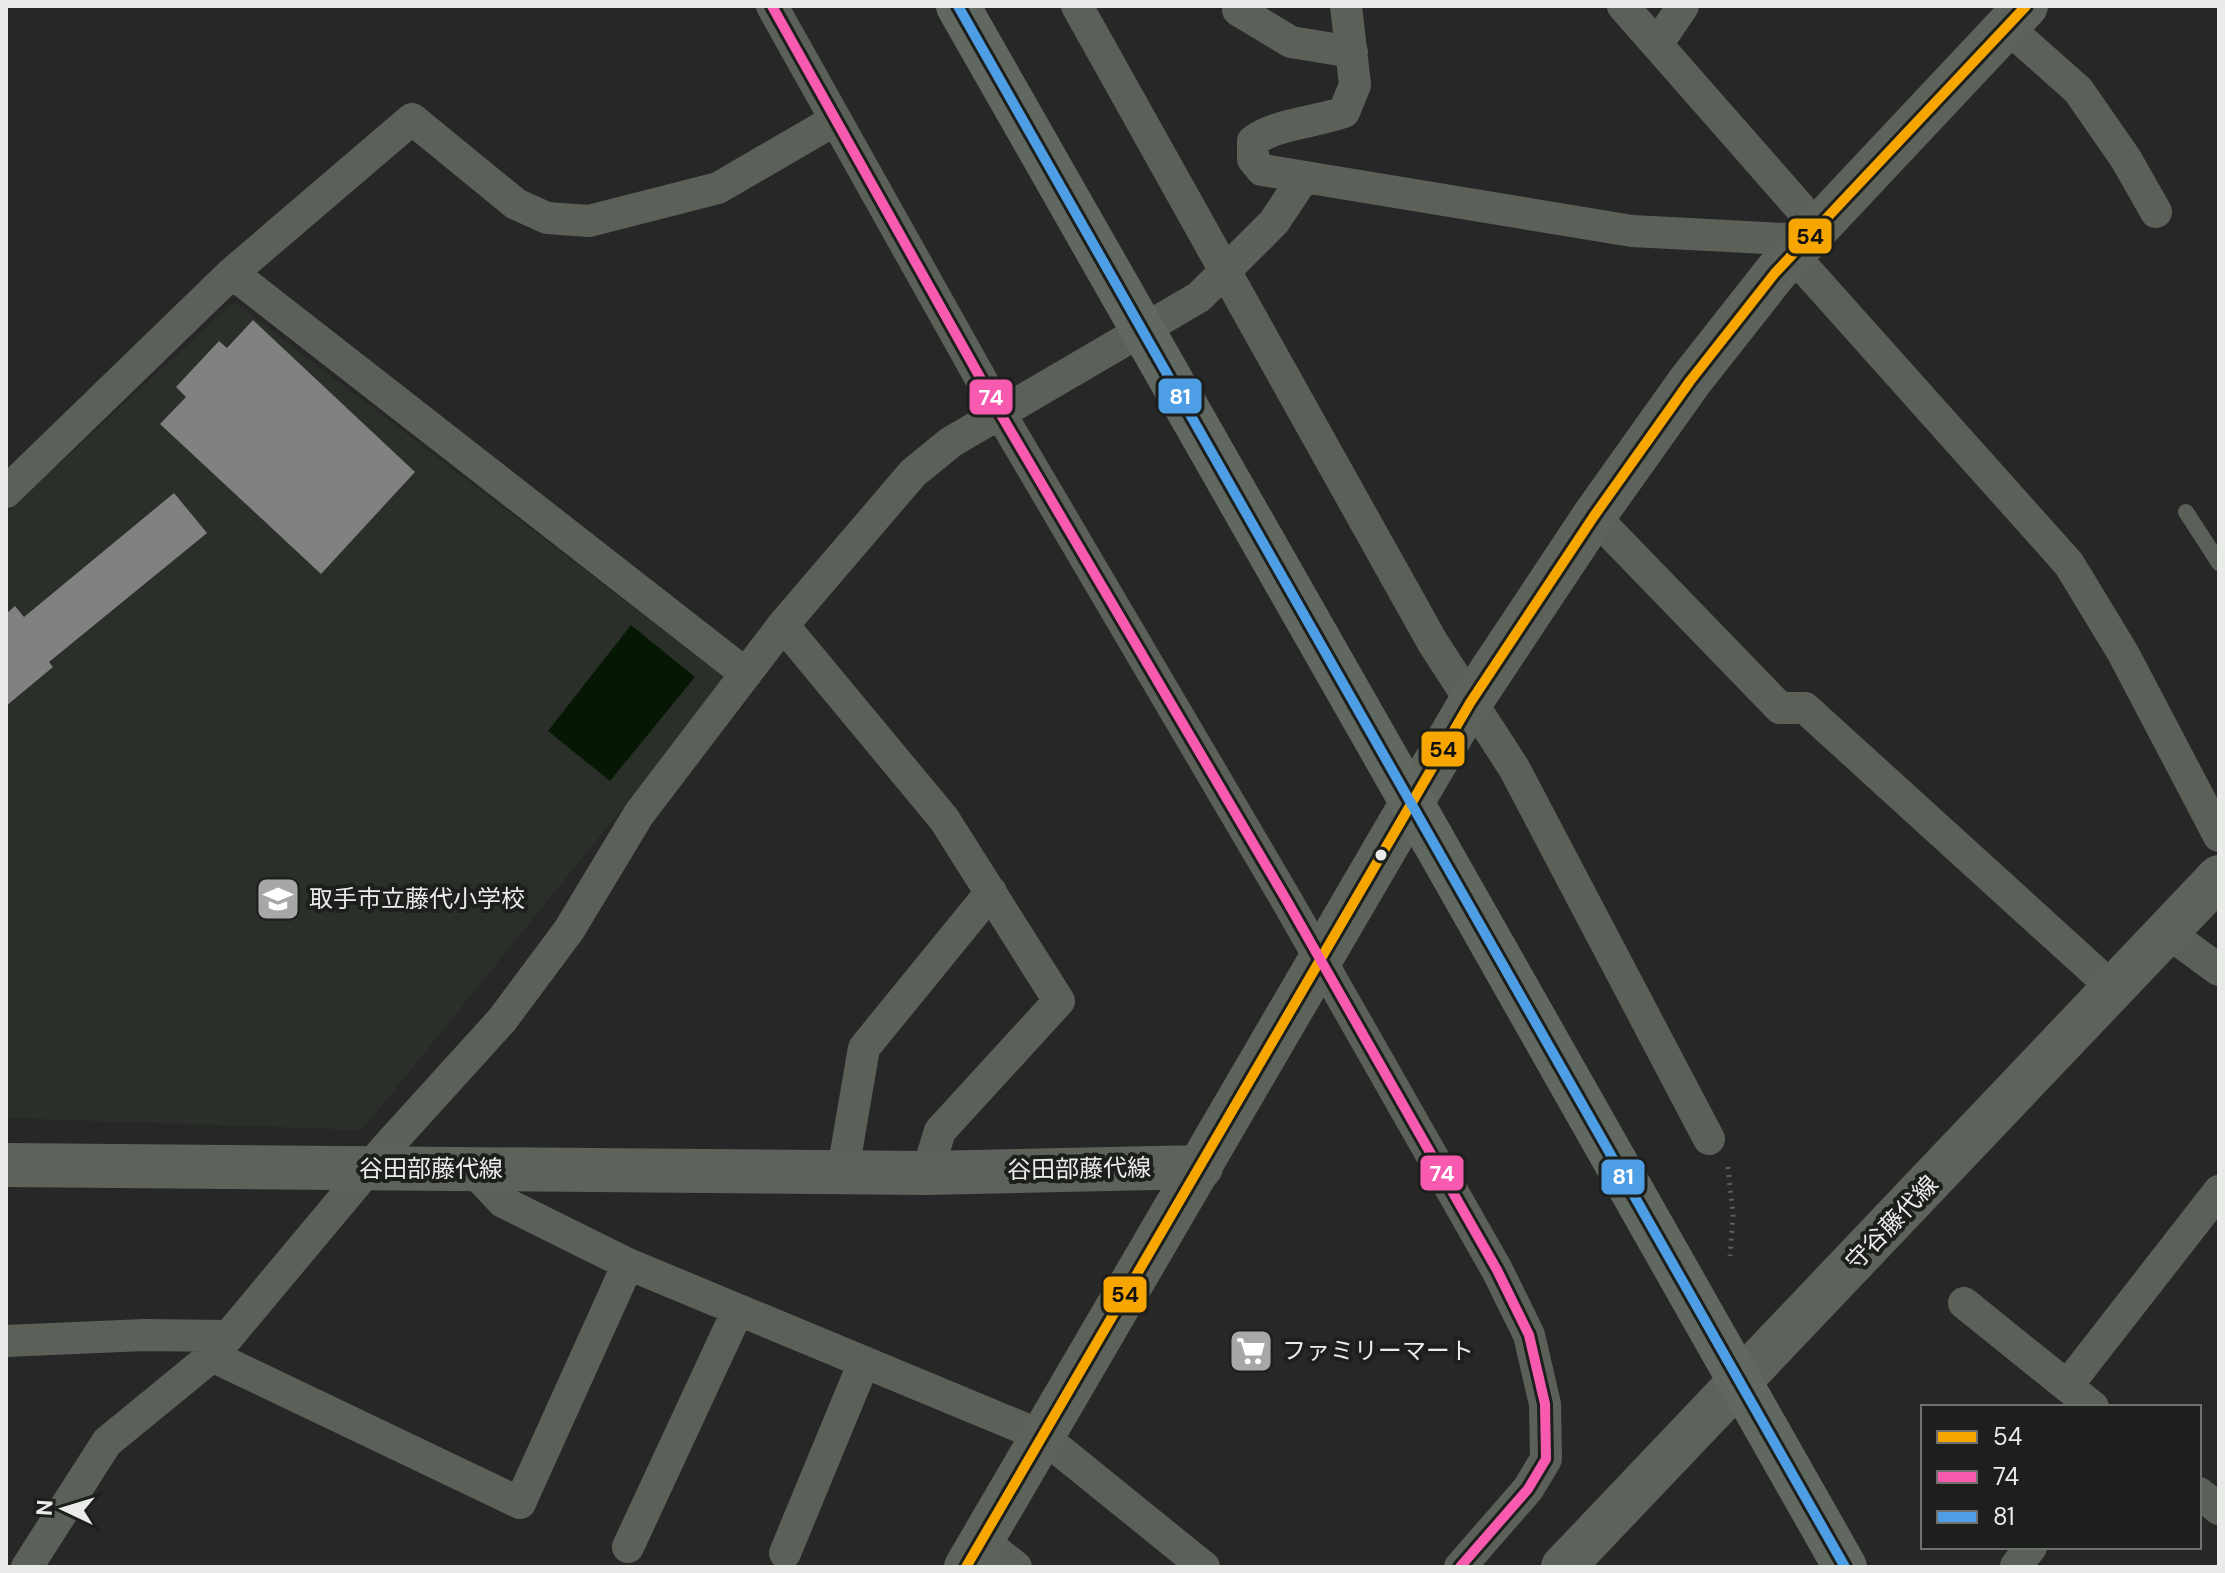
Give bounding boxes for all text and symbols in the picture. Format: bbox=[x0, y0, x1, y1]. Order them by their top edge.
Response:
line badge: 54 bbox=[1787, 217, 1833, 255]
text: 54 bbox=[1796, 222, 1824, 251]
line badge: 81 bbox=[1157, 377, 1203, 415]
line badge: 74 bbox=[968, 378, 1014, 416]
text: 81 bbox=[1169, 382, 1191, 411]
text: 74 bbox=[979, 383, 1003, 412]
line badge: 54 bbox=[1420, 730, 1466, 768]
text: 54 bbox=[1429, 735, 1457, 764]
unlabelled marker bbox=[1373, 847, 1389, 863]
school or university icon: 取手市立藤代小学校 bbox=[254, 875, 302, 923]
place label: 取手市立藤代小学校 bbox=[309, 883, 525, 914]
street label: 谷田部藤代線 bbox=[1007, 1152, 1151, 1185]
street label: 谷田部藤代線 bbox=[359, 1153, 503, 1184]
line badge: 74 bbox=[1419, 1154, 1465, 1192]
line badge: 81 bbox=[1600, 1158, 1646, 1196]
text: 74 bbox=[1430, 1159, 1454, 1188]
text: 81 bbox=[1612, 1162, 1634, 1191]
street label: 守谷藤代線 bbox=[1839, 1169, 1944, 1277]
line badge: 54 bbox=[1102, 1275, 1148, 1314]
text: 54 bbox=[1111, 1280, 1139, 1309]
supermarket icon: ファミリーマート bbox=[1227, 1327, 1275, 1375]
place label: ファミリーマート bbox=[1282, 1335, 1474, 1366]
legend bbox=[1921, 1405, 2201, 1549]
text: 54 bbox=[1993, 1421, 2022, 1452]
text: 74 bbox=[1993, 1461, 2019, 1492]
north arrow bbox=[24, 1469, 104, 1549]
text: N bbox=[30, 1499, 60, 1517]
text: 81 bbox=[1993, 1501, 2015, 1532]

